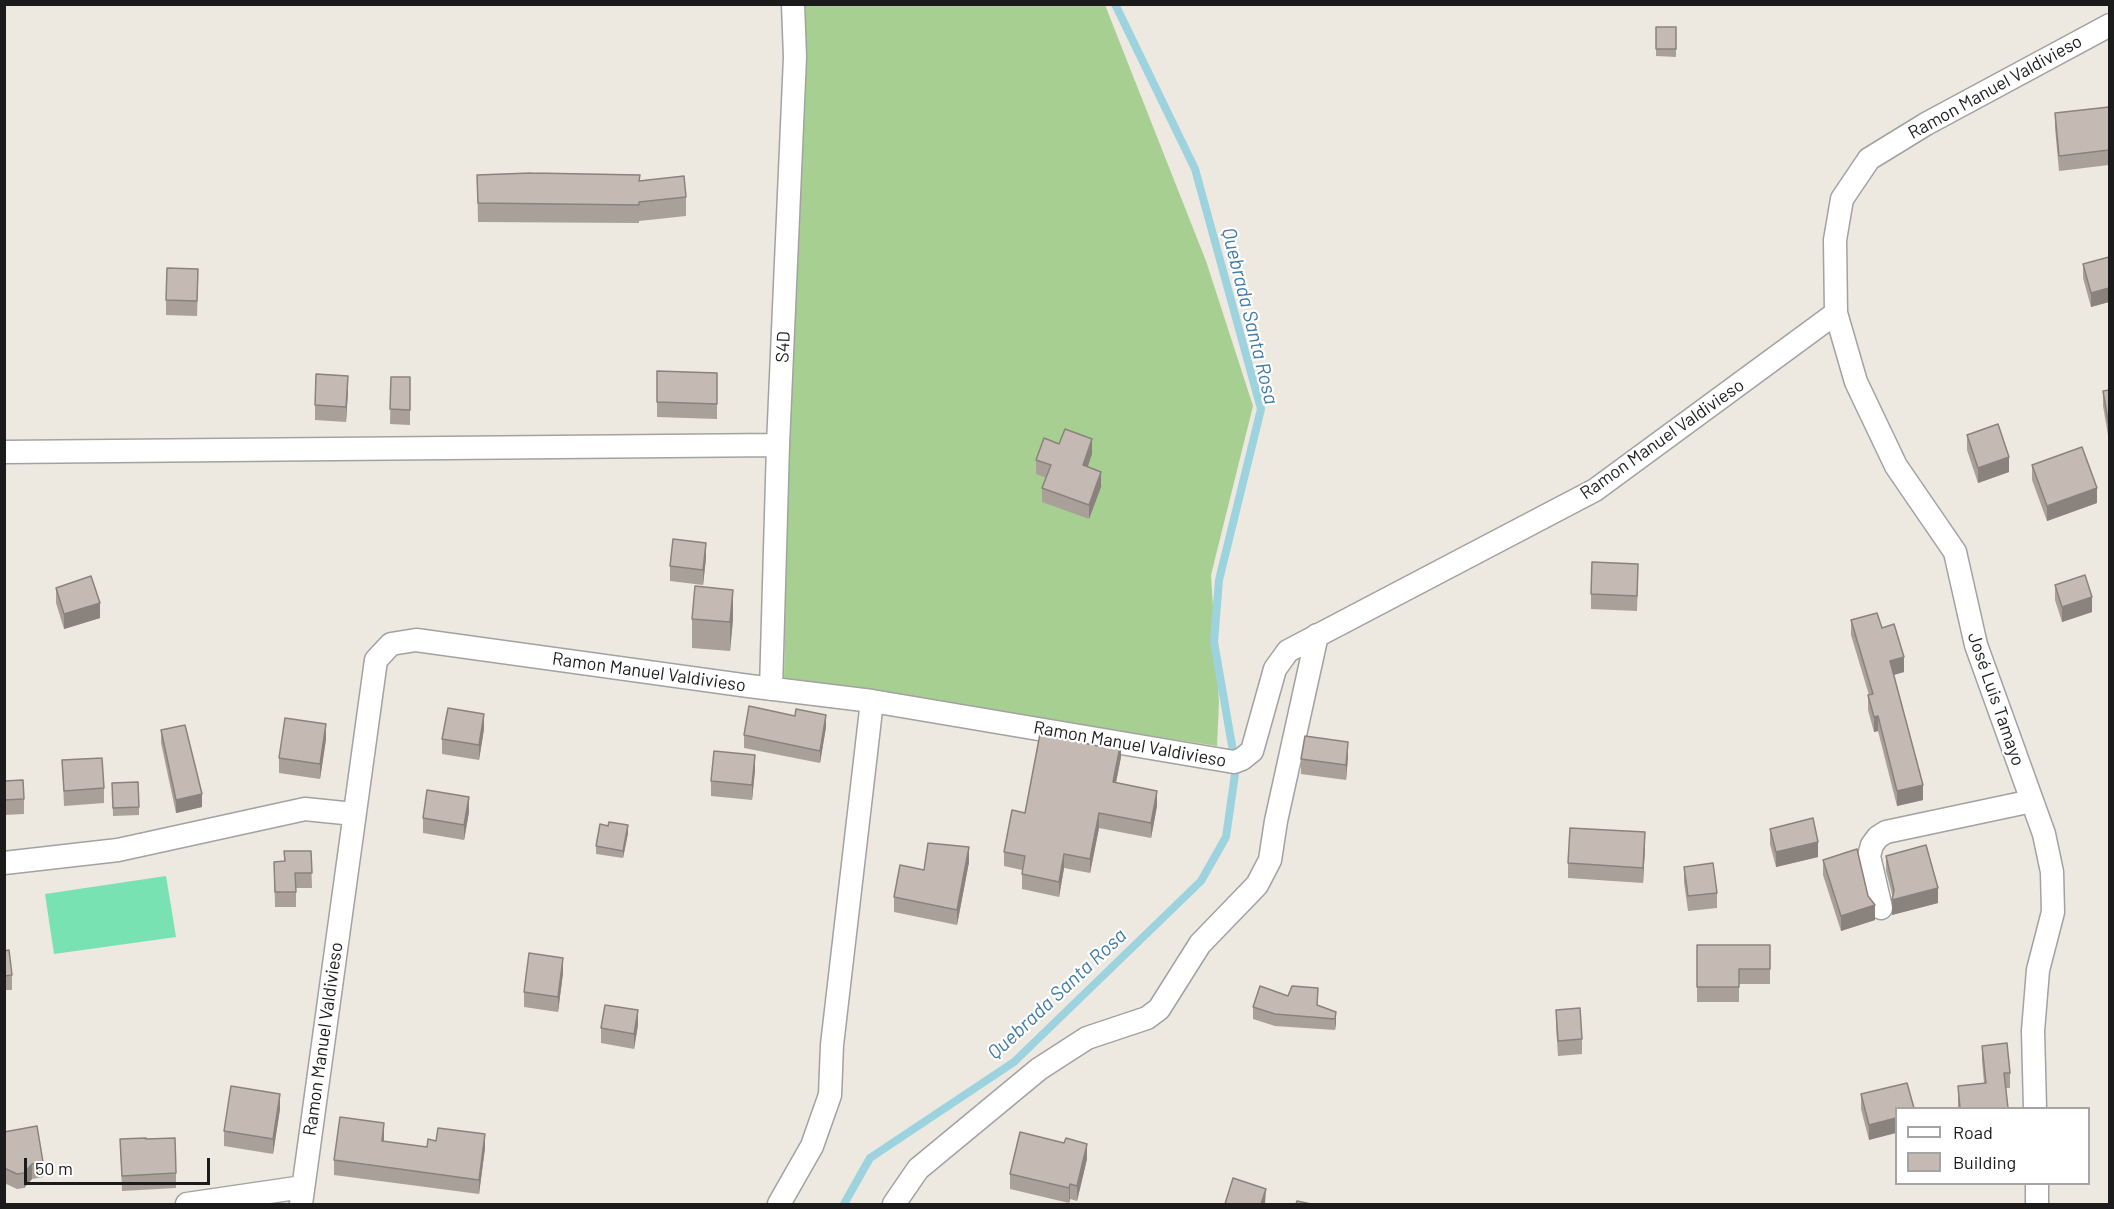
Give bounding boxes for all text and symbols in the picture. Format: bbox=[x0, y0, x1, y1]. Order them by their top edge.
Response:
street label: Ramon Manuel Valdivieso bbox=[1904, 30, 2086, 144]
water label: Quebrada Santa Rosa bbox=[1216, 225, 1284, 407]
street label: S4D bbox=[771, 331, 795, 363]
street label: Ramon Manuel Valdivieso bbox=[1576, 374, 1748, 504]
street label: José Luis Tamayo bbox=[1963, 629, 2029, 769]
street label: Ramon Manuel Valdivieso bbox=[551, 648, 747, 696]
street label: Ramon Manuel Valdivieso bbox=[1032, 716, 1228, 772]
water label: Quebrada Santa Rosa bbox=[983, 923, 1131, 1065]
street label: Ramon Manuel Valdivieso bbox=[299, 941, 347, 1137]
legend bbox=[1895, 1107, 2090, 1185]
text: Road bbox=[1953, 1121, 1993, 1143]
scale bar bbox=[27, 1146, 213, 1184]
text: Building bbox=[1953, 1151, 2016, 1173]
text: 50 m bbox=[35, 1157, 73, 1179]

